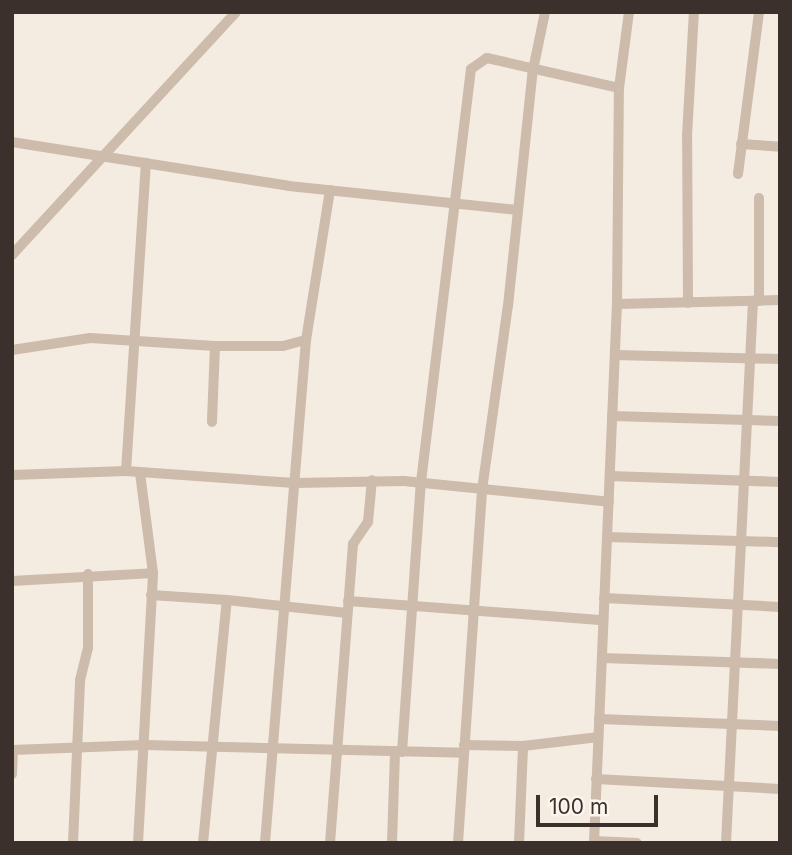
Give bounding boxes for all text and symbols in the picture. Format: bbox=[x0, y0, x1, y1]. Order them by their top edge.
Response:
scale bar bbox=[540, 782, 662, 826]
text: 100 m bbox=[549, 794, 608, 819]

